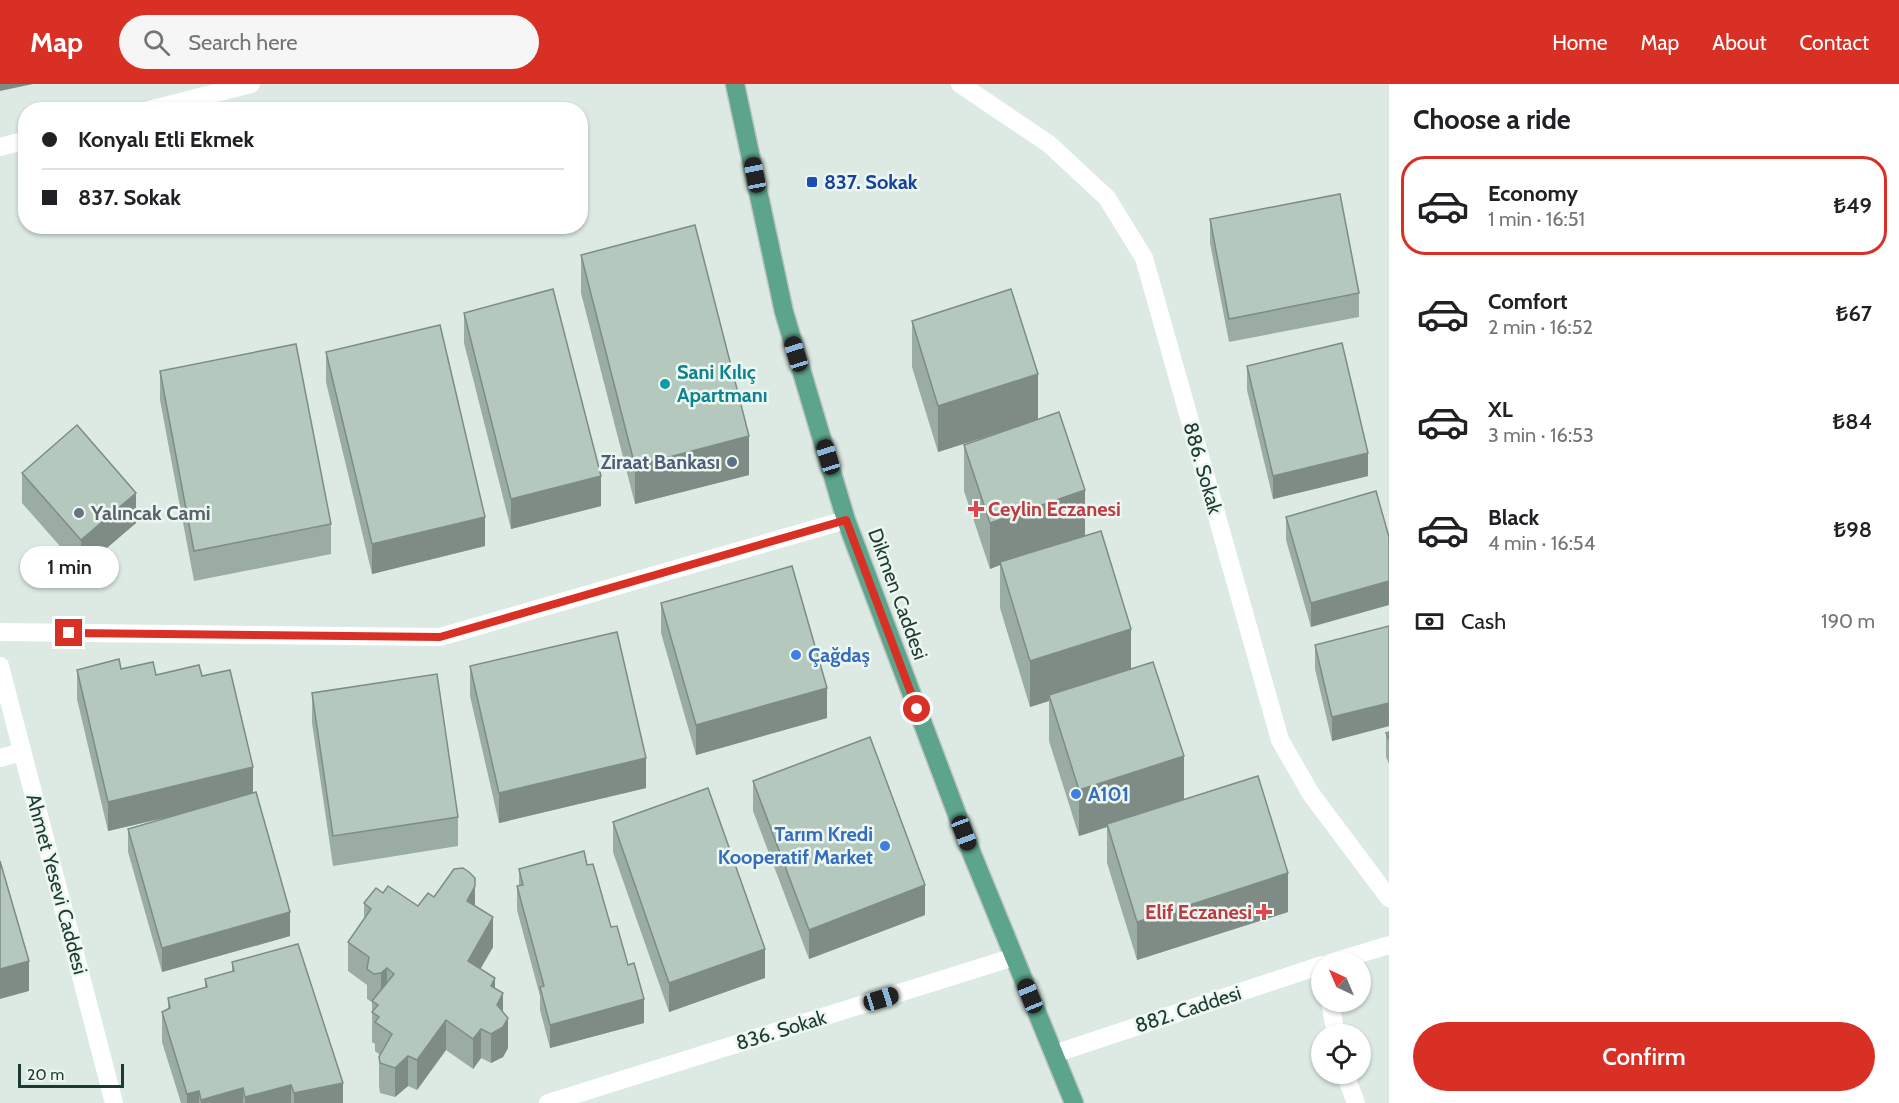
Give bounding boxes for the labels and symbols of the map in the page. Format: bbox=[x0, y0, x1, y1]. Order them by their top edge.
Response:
car bbox=[743, 156, 767, 194]
place label: 837. Sokak bbox=[824, 170, 918, 194]
marker: 837. Sokak bbox=[805, 175, 819, 189]
car bbox=[782, 334, 810, 374]
place label: Sani Kılıç Apartmanı bbox=[677, 360, 768, 407]
marker: Sani Kılıç Apartmanı bbox=[658, 377, 672, 391]
street label: 886. Sokak bbox=[1178, 419, 1228, 517]
car bbox=[814, 437, 842, 477]
place label: Ziraat Bankası bbox=[600, 450, 720, 474]
marker: Ziraat Bankası bbox=[725, 455, 739, 469]
place label: Ceylin Eczanesi bbox=[988, 497, 1121, 521]
place label: Yalıncak Cami bbox=[90, 501, 211, 525]
marker: Ceylin Eczanesi bbox=[969, 502, 983, 516]
marker: Yalıncak Cami bbox=[72, 506, 86, 520]
street label: Dikmen Caddesi bbox=[863, 525, 933, 663]
callout: 1 min bbox=[20, 546, 118, 588]
route end bbox=[55, 619, 82, 646]
place label: Çağdaş bbox=[808, 643, 870, 667]
marker: Çağdaş bbox=[789, 648, 803, 662]
route start bbox=[903, 695, 930, 722]
place label: A101 bbox=[1088, 782, 1129, 806]
marker: A101 bbox=[1069, 787, 1083, 801]
street label: Ahmet Yesevi Caddesi bbox=[21, 791, 93, 977]
car bbox=[949, 813, 979, 853]
place label: Tarım Kredi Kooperatif Market bbox=[718, 822, 873, 869]
marker: Tarım Kredi Kooperatif Market bbox=[878, 839, 892, 853]
place label: Elif Eczanesi bbox=[1145, 900, 1252, 924]
marker: Elif Eczanesi bbox=[1257, 905, 1271, 919]
north arrow bbox=[1311, 952, 1371, 1012]
car bbox=[1015, 976, 1045, 1016]
street label: 882. Caddesi bbox=[1132, 981, 1244, 1037]
car bbox=[861, 985, 901, 1013]
street label: 836. Sokak bbox=[733, 1005, 829, 1055]
scale bar bbox=[18, 1061, 124, 1088]

